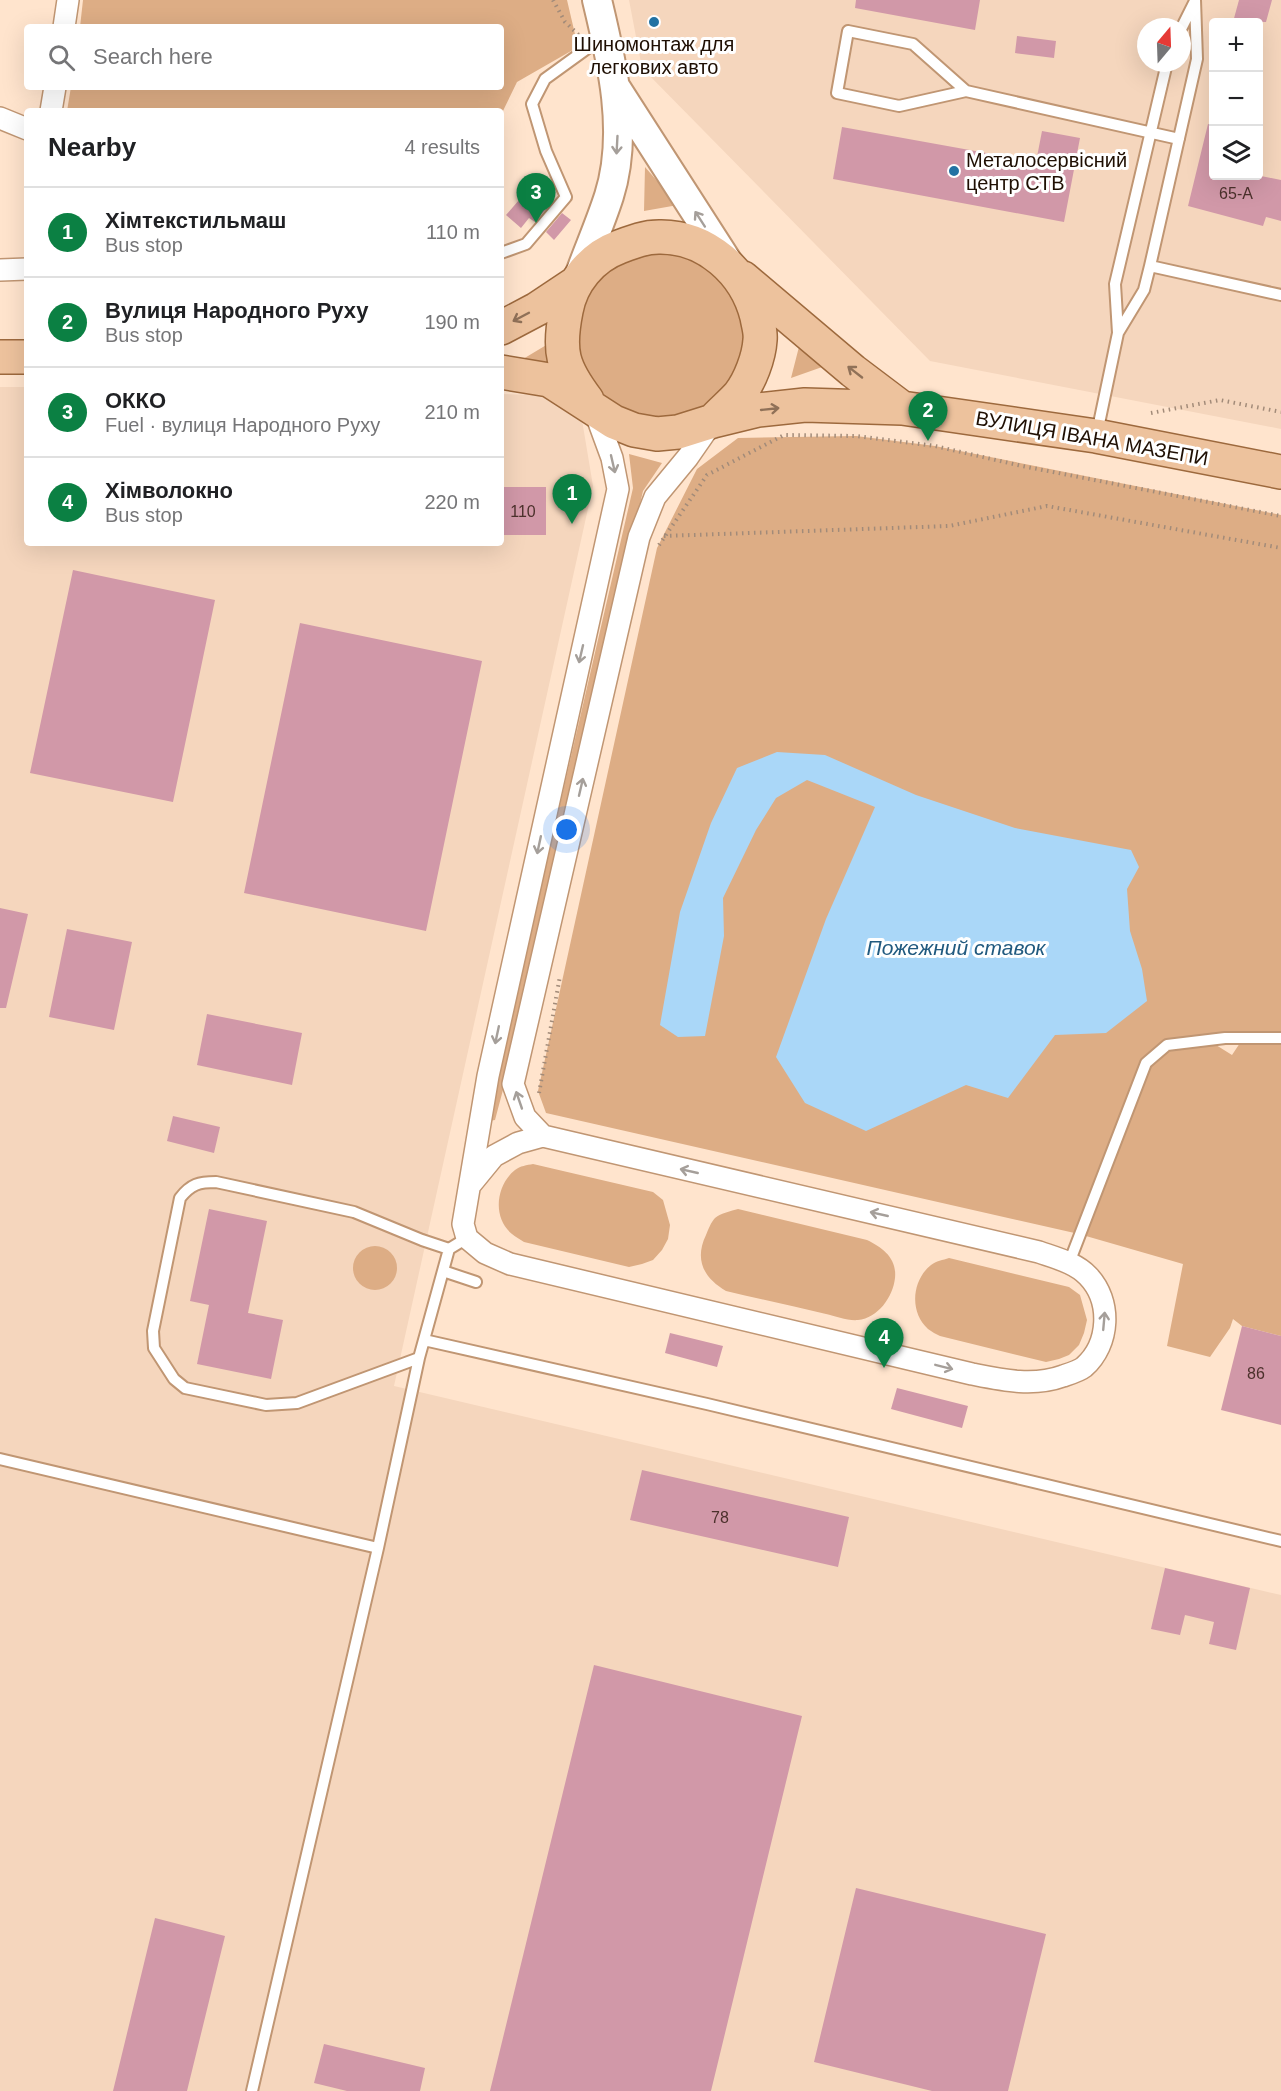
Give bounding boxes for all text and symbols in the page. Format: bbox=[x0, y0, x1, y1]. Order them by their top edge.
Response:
marker: Шиномонтаж для легкових авто bbox=[647, 15, 661, 29]
north arrow bbox=[1137, 18, 1191, 72]
map controls bbox=[1209, 18, 1263, 180]
button: + bbox=[1209, 18, 1263, 72]
search box bbox=[24, 24, 504, 90]
place label: Шиномонтаж для легкових авто bbox=[574, 33, 734, 78]
icon: search bbox=[45, 41, 78, 74]
text: Search here bbox=[93, 44, 213, 69]
button: − bbox=[1209, 72, 1263, 126]
button: layers bbox=[1209, 126, 1263, 180]
text: Nearby bbox=[48, 132, 136, 162]
one-way arrow bbox=[612, 134, 623, 154]
text: 4 results bbox=[404, 136, 480, 158]
place label: Металосервісний центр СТВ bbox=[966, 149, 1127, 194]
marker: Металосервісний центр СТВ bbox=[947, 164, 961, 178]
pin: 3 bbox=[516, 174, 556, 223]
house number: 65-А bbox=[1219, 185, 1253, 202]
text: Хімтекстильмаш bbox=[105, 208, 286, 233]
one-way arrow bbox=[694, 211, 706, 228]
text: 1 bbox=[62, 221, 73, 243]
text: 110 m bbox=[426, 221, 480, 243]
text: Bus stop bbox=[105, 234, 183, 256]
text: Вулиця Народного Руху bbox=[105, 298, 369, 323]
text: 2 bbox=[62, 311, 73, 333]
text: 190 m bbox=[424, 311, 480, 333]
one-way arrow bbox=[512, 312, 530, 324]
text: Bus stop bbox=[105, 324, 183, 346]
one-way arrow bbox=[848, 366, 864, 379]
text: ОККО bbox=[105, 388, 166, 413]
pin: 2 bbox=[908, 392, 948, 441]
text: 3 bbox=[62, 401, 73, 423]
text: 210 m bbox=[424, 401, 480, 423]
one-way arrow bbox=[760, 403, 780, 414]
street label: ВУЛИЦЯ ІВАНА МАЗЕПИ bbox=[974, 407, 1210, 469]
text: Fuel · вулиця Народного Руху bbox=[105, 414, 380, 436]
one-way arrow bbox=[608, 454, 619, 473]
pin: 1 bbox=[552, 474, 592, 524]
text: Хімволокно bbox=[105, 478, 233, 503]
text: 4 bbox=[62, 491, 73, 513]
text: 220 m bbox=[424, 491, 480, 513]
house number: 110 bbox=[510, 503, 536, 520]
text: Bus stop bbox=[105, 504, 183, 526]
one-way arrow bbox=[575, 644, 586, 663]
one-way arrow bbox=[576, 778, 588, 797]
your location bbox=[552, 815, 581, 844]
one-way arrow bbox=[533, 834, 544, 854]
water label: Пожежний ставок bbox=[866, 936, 1047, 959]
one-way arrow bbox=[491, 1025, 502, 1044]
one-way arrow bbox=[512, 1091, 523, 1110]
one-way arrow bbox=[680, 1164, 699, 1176]
one-way arrow bbox=[870, 1208, 889, 1220]
one-way arrow bbox=[1099, 1312, 1110, 1331]
pin: 4 bbox=[864, 1318, 904, 1368]
one-way arrow bbox=[934, 1362, 953, 1374]
house number: 86 bbox=[1247, 1365, 1265, 1382]
house number: 78 bbox=[711, 1509, 729, 1526]

